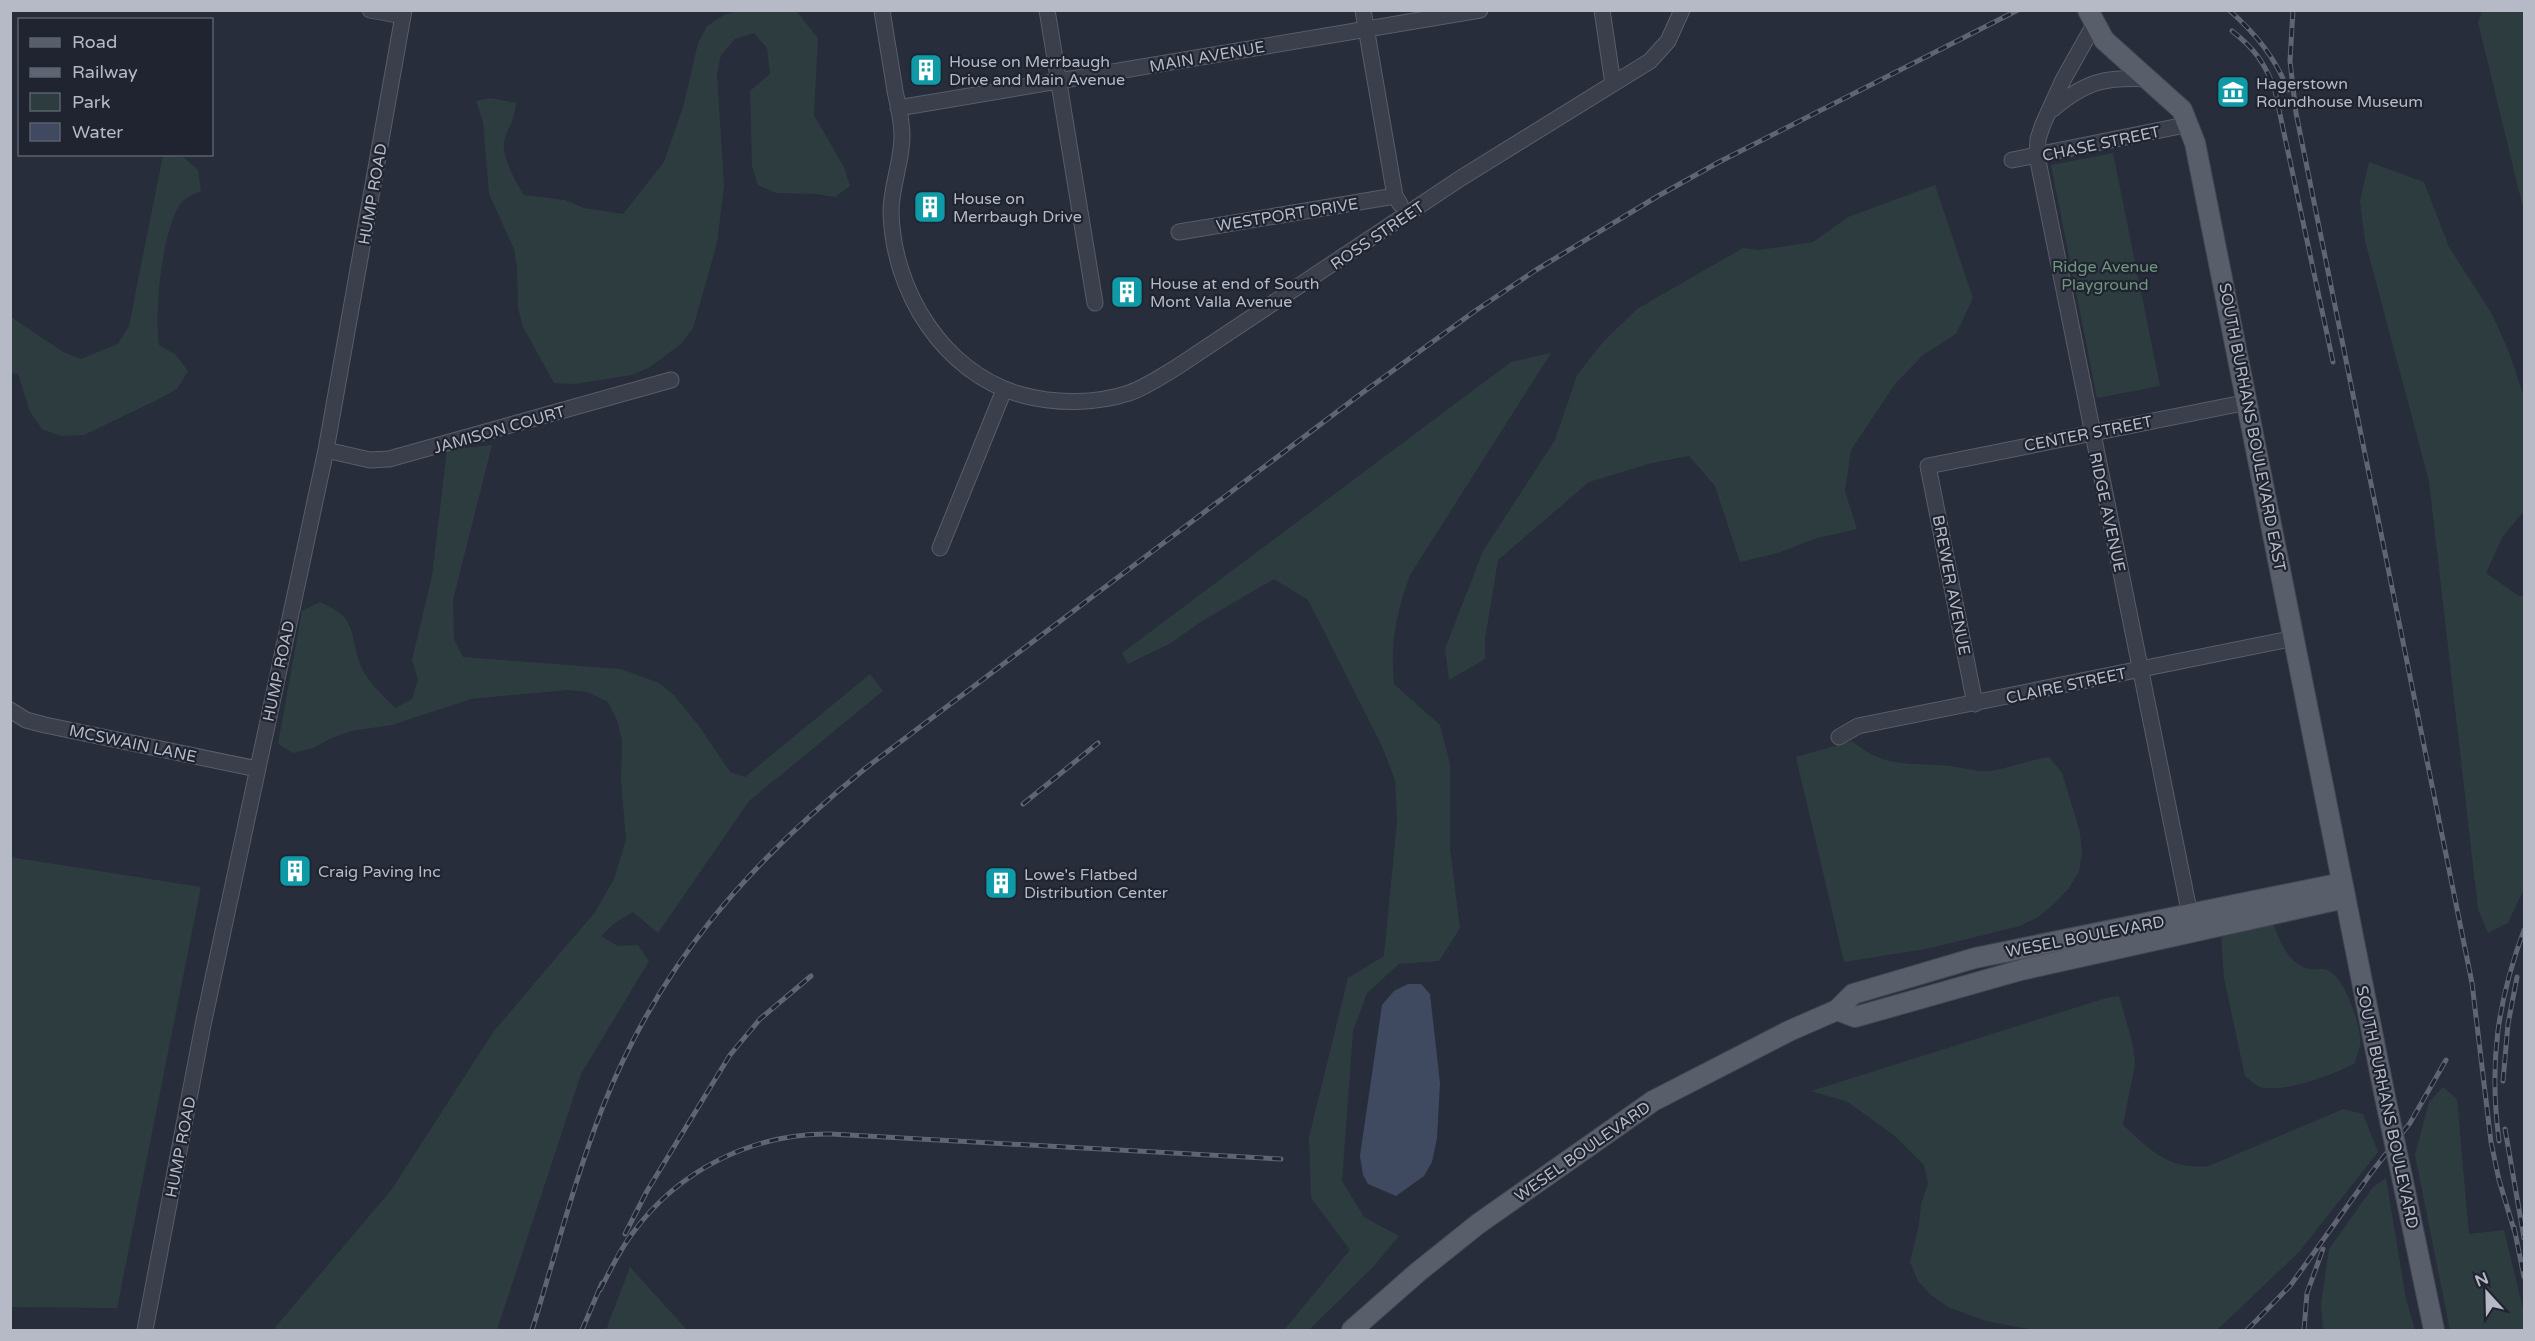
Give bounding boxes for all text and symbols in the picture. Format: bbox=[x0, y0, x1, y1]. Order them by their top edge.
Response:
legend bbox=[18, 18, 213, 156]
text: Road bbox=[72, 31, 117, 53]
street label: MAIN AVENUE bbox=[1148, 37, 1266, 77]
building icon: House on Merrbaugh Drive and Main Avenue bbox=[908, 52, 944, 88]
place label: House on Merrbaugh Drive and Main Avenue bbox=[949, 52, 1125, 90]
text: Railway bbox=[72, 61, 138, 83]
museum icon: Hagerstown Roundhouse Museum bbox=[2215, 74, 2251, 110]
place label: Hagerstown Roundhouse Museum bbox=[2256, 74, 2423, 112]
text: Park bbox=[72, 91, 111, 113]
text: Water bbox=[72, 121, 123, 143]
street label: CHASE STREET bbox=[2040, 122, 2162, 166]
street label: HUMP ROAD bbox=[354, 142, 392, 246]
building icon: House on Merrbaugh Drive bbox=[912, 189, 948, 225]
place label: House on Merrbaugh Drive bbox=[953, 189, 1082, 227]
street label: WESTPORT DRIVE bbox=[1215, 194, 1360, 236]
street label: ROSS STREET bbox=[1327, 197, 1428, 275]
park label: Ridge Avenue Playground bbox=[2052, 257, 2158, 295]
building icon: House at end of South Mont Valla Avenue bbox=[1109, 274, 1145, 310]
place label: House at end of South Mont Valla Avenue bbox=[1150, 274, 1319, 312]
street label: SOUTH BURHANS BOULEVARD EAST bbox=[2214, 281, 2290, 573]
street label: JAMISON COURT bbox=[431, 401, 568, 458]
street label: CENTER STREET bbox=[2022, 412, 2154, 456]
street label: RIDGE AVENUE bbox=[2085, 450, 2130, 574]
street label: BREWER AVENUE bbox=[1928, 513, 1974, 657]
street label: HUMP ROAD bbox=[259, 619, 299, 724]
street label: CLAIRE STREET bbox=[2004, 663, 2129, 709]
street label: MCSWAIN LANE bbox=[67, 721, 198, 767]
building icon: Craig Paving Inc bbox=[277, 853, 313, 889]
place label: Craig Paving Inc bbox=[318, 862, 441, 882]
building icon: Lowe's Flatbed Distribution Center bbox=[983, 865, 1019, 901]
place label: Lowe's Flatbed Distribution Center bbox=[1024, 865, 1169, 903]
street label: WESEL BOULEVARD bbox=[2004, 912, 2166, 962]
street label: SOUTH BURHANS BOULEVARD bbox=[2351, 984, 2423, 1230]
street label: HUMP ROAD bbox=[161, 1095, 201, 1199]
street label: WESEL BOULEVARD bbox=[1511, 1097, 1654, 1206]
north arrow bbox=[2457, 1263, 2517, 1323]
text: N bbox=[2472, 1268, 2491, 1292]

